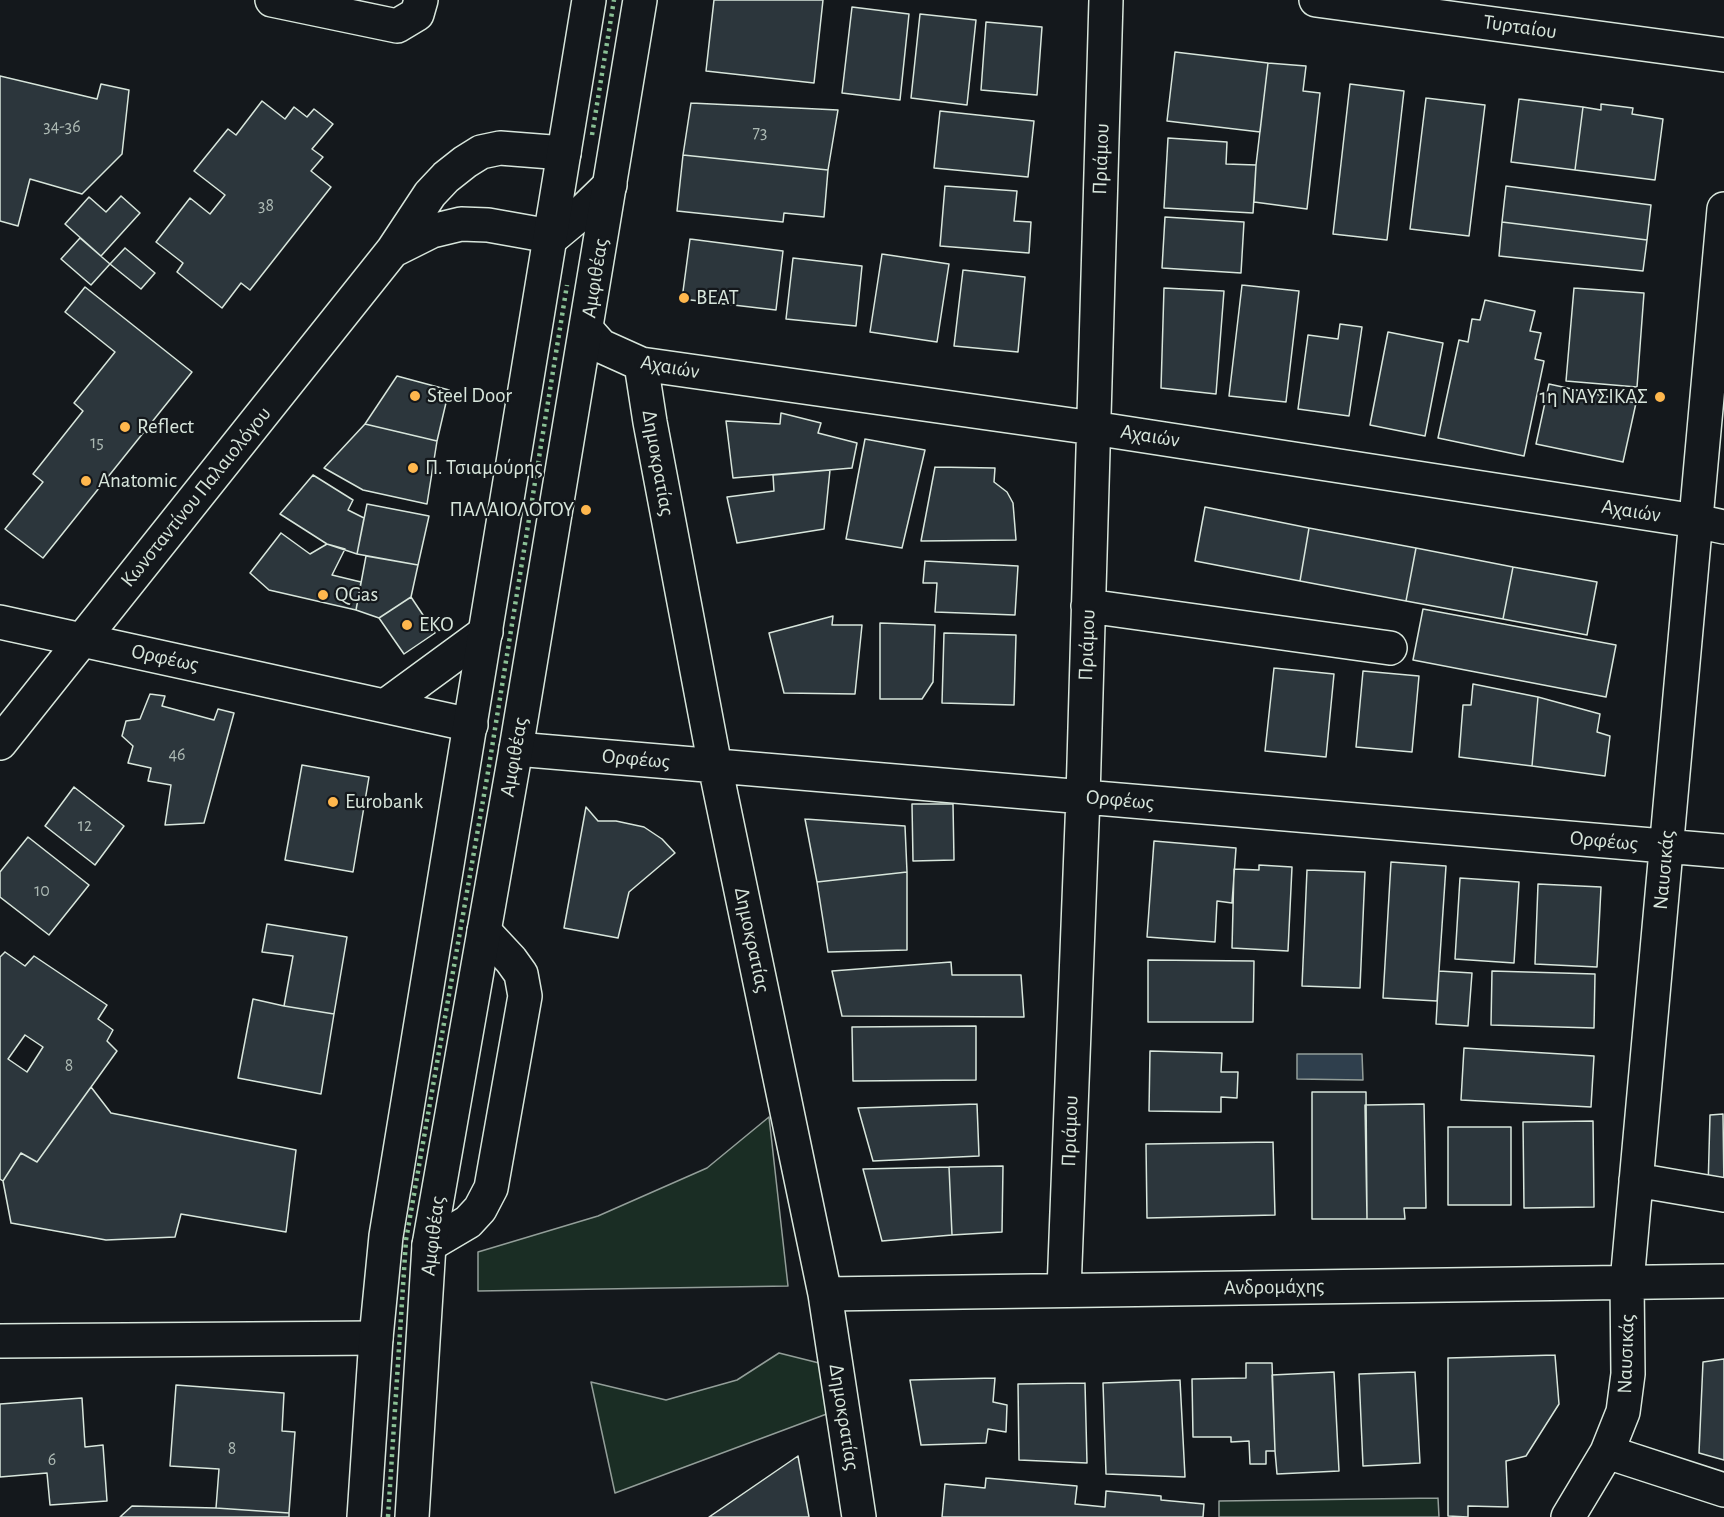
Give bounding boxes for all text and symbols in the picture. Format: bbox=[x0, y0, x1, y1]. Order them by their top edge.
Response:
street label: Τυρταίου bbox=[1482, 9, 1558, 45]
house number: 34-36 bbox=[43, 116, 81, 138]
house number: 73 bbox=[753, 122, 767, 144]
street label: Πριάμου bbox=[1087, 123, 1115, 195]
house number: 38 bbox=[258, 195, 274, 217]
street label: Αμφιθέας bbox=[576, 236, 614, 320]
place label: ΒΕΑΤ bbox=[696, 285, 739, 311]
marker: ΒΕΑΤ bbox=[677, 291, 691, 305]
street label: Αχαιών bbox=[639, 349, 701, 385]
place label: Steel Door bbox=[427, 383, 512, 409]
place label: 1η ΝΑΥΣΙΚΑΣ bbox=[1540, 384, 1648, 410]
marker: Steel Door bbox=[408, 389, 422, 403]
marker: 1η ΝΑΥΣΙΚΑΣ bbox=[1653, 390, 1667, 404]
street label: Κωνσταντίνου Παλαιολόγου bbox=[115, 402, 277, 592]
street label: Δημοκρατίας bbox=[636, 408, 680, 518]
place label: Reflect bbox=[137, 414, 194, 440]
street label: Αχαιών bbox=[1119, 419, 1181, 453]
marker: Reflect bbox=[118, 420, 132, 434]
house number: 15 bbox=[90, 432, 104, 454]
place label: Π. Τσιαμούρης bbox=[425, 455, 543, 481]
marker: Π. Τσιαμούρης bbox=[406, 461, 420, 475]
place label: Anatomic bbox=[98, 468, 177, 494]
marker: Anatomic bbox=[79, 474, 93, 488]
street label: Αχαιών bbox=[1600, 494, 1662, 528]
place label: ΠΑΛΑΙΟΛΟΓΟΥ bbox=[449, 497, 574, 523]
marker: ΠΑΛΑΙΟΛΟΓΟΥ bbox=[579, 503, 593, 517]
place label: QGas bbox=[335, 582, 378, 608]
marker: QGas bbox=[316, 588, 330, 602]
street label: Πριάμου bbox=[1073, 609, 1101, 681]
place label: EKO bbox=[419, 612, 453, 638]
marker: EKO bbox=[400, 618, 414, 632]
street label: Ορφέως bbox=[129, 639, 201, 677]
street label: Αμφιθέας bbox=[495, 715, 533, 799]
street label: Ορφέως bbox=[601, 743, 671, 775]
house number: 46 bbox=[168, 744, 186, 766]
street label: Ορφέως bbox=[1085, 784, 1155, 816]
place label: Eurobank bbox=[345, 789, 423, 815]
marker: Eurobank bbox=[326, 795, 340, 809]
house number: 12 bbox=[78, 815, 92, 837]
street label: Ορφέως bbox=[1569, 825, 1639, 857]
street label: Ναυσικάς bbox=[1648, 829, 1680, 911]
house number: 10 bbox=[34, 880, 50, 902]
street label: Δημοκρατίας bbox=[729, 885, 775, 995]
house number: 8 bbox=[65, 1055, 73, 1077]
street label: Πριάμου bbox=[1056, 1095, 1084, 1167]
street label: Αμφιθέας bbox=[416, 1195, 450, 1277]
street label: Ανδρομάχης bbox=[1223, 1274, 1325, 1300]
street label: Ναυσικάς bbox=[1612, 1314, 1640, 1394]
street label: Δημοκρατίας bbox=[823, 1362, 865, 1472]
house number: 8 bbox=[228, 1438, 236, 1460]
house number: 6 bbox=[48, 1449, 56, 1471]

